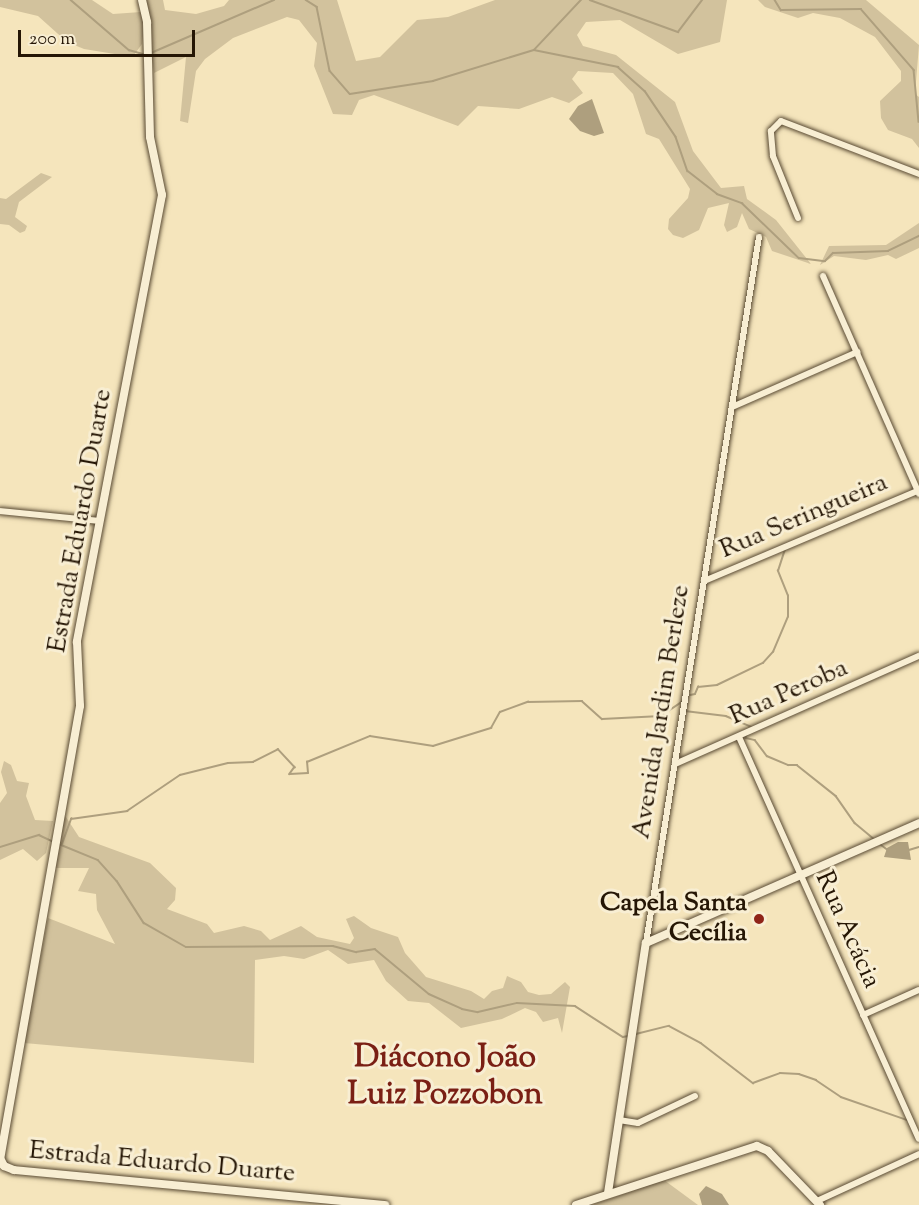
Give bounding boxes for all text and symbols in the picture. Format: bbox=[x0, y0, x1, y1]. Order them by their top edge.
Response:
scale bar bbox=[21, 18, 198, 56]
text: 200 m bbox=[29, 27, 75, 53]
street label: Estrada Eduardo Duarte bbox=[42, 387, 120, 655]
street label: Rua Seringueira bbox=[716, 468, 892, 566]
street label: Avenida Jardim Berleze bbox=[627, 583, 697, 841]
street label: Rua Peroba bbox=[725, 653, 853, 733]
street label: Rua Acácia bbox=[807, 867, 887, 993]
place label: Capela Santa Cecília bbox=[600, 888, 747, 950]
marker: Capela Santa Cecília bbox=[752, 912, 766, 926]
district label: Diácono João Luiz Pozzobon bbox=[347, 1040, 543, 1115]
street label: Estrada Eduardo Duarte bbox=[28, 1136, 296, 1190]

